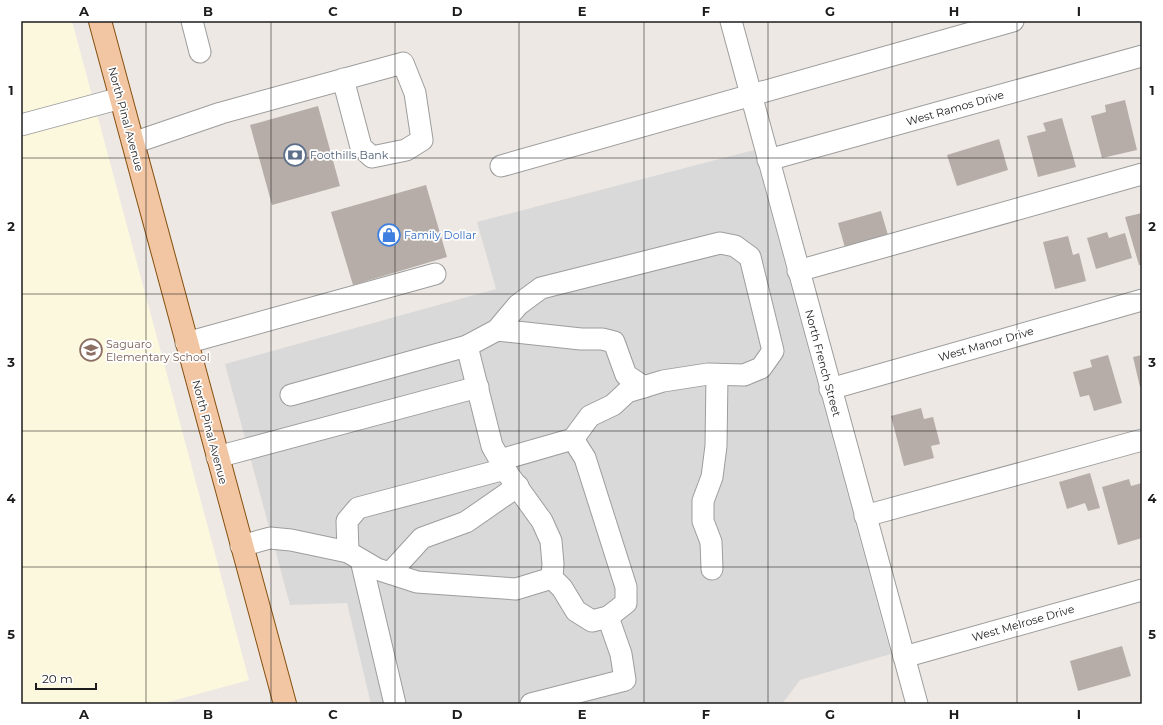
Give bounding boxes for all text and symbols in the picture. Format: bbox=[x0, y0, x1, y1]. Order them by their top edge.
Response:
text: A bbox=[78, 3, 90, 19]
text: B bbox=[203, 3, 213, 19]
text: C bbox=[328, 3, 338, 19]
text: D bbox=[452, 3, 463, 19]
text: E bbox=[578, 3, 587, 19]
text: F bbox=[702, 3, 710, 19]
text: G bbox=[825, 3, 835, 19]
text: H bbox=[949, 3, 959, 19]
text: I bbox=[1077, 3, 1081, 19]
street label: North Pinal Avenue bbox=[105, 65, 147, 173]
text: 1 bbox=[8, 82, 14, 98]
text: 1 bbox=[1149, 82, 1155, 98]
street label: West Ramos Drive bbox=[905, 87, 1006, 129]
bank icon: Foothills Bank bbox=[282, 142, 308, 168]
place label: Foothills Bank bbox=[310, 148, 389, 162]
text: 2 bbox=[7, 218, 15, 234]
text: 2 bbox=[1148, 218, 1156, 234]
shop icon: Family Dollar bbox=[376, 222, 402, 248]
place label: Family Dollar bbox=[404, 228, 476, 242]
street label: North French Street bbox=[802, 308, 844, 418]
street label: West Manor Drive bbox=[937, 324, 1036, 364]
school or university icon: Saguaro Elementary School bbox=[78, 337, 104, 363]
place label: Saguaro Elementary School bbox=[106, 337, 210, 364]
text: 3 bbox=[6, 354, 15, 370]
text: 3 bbox=[1147, 354, 1156, 370]
street label: North Pinal Avenue bbox=[189, 378, 231, 486]
text: 4 bbox=[7, 490, 16, 506]
text: 4 bbox=[1148, 490, 1157, 506]
street label: West Melrose Drive bbox=[970, 602, 1076, 644]
text: 5 bbox=[7, 626, 15, 642]
text: 5 bbox=[1148, 626, 1156, 642]
scale bar bbox=[36, 665, 96, 691]
text: 20 m bbox=[42, 671, 73, 686]
text: A bbox=[78, 706, 90, 722]
text: B bbox=[203, 706, 213, 722]
text: C bbox=[328, 706, 338, 722]
text: D bbox=[452, 706, 463, 722]
text: E bbox=[578, 706, 587, 722]
text: F bbox=[702, 706, 710, 722]
text: G bbox=[825, 706, 835, 722]
text: H bbox=[949, 706, 959, 722]
text: I bbox=[1077, 706, 1081, 722]

